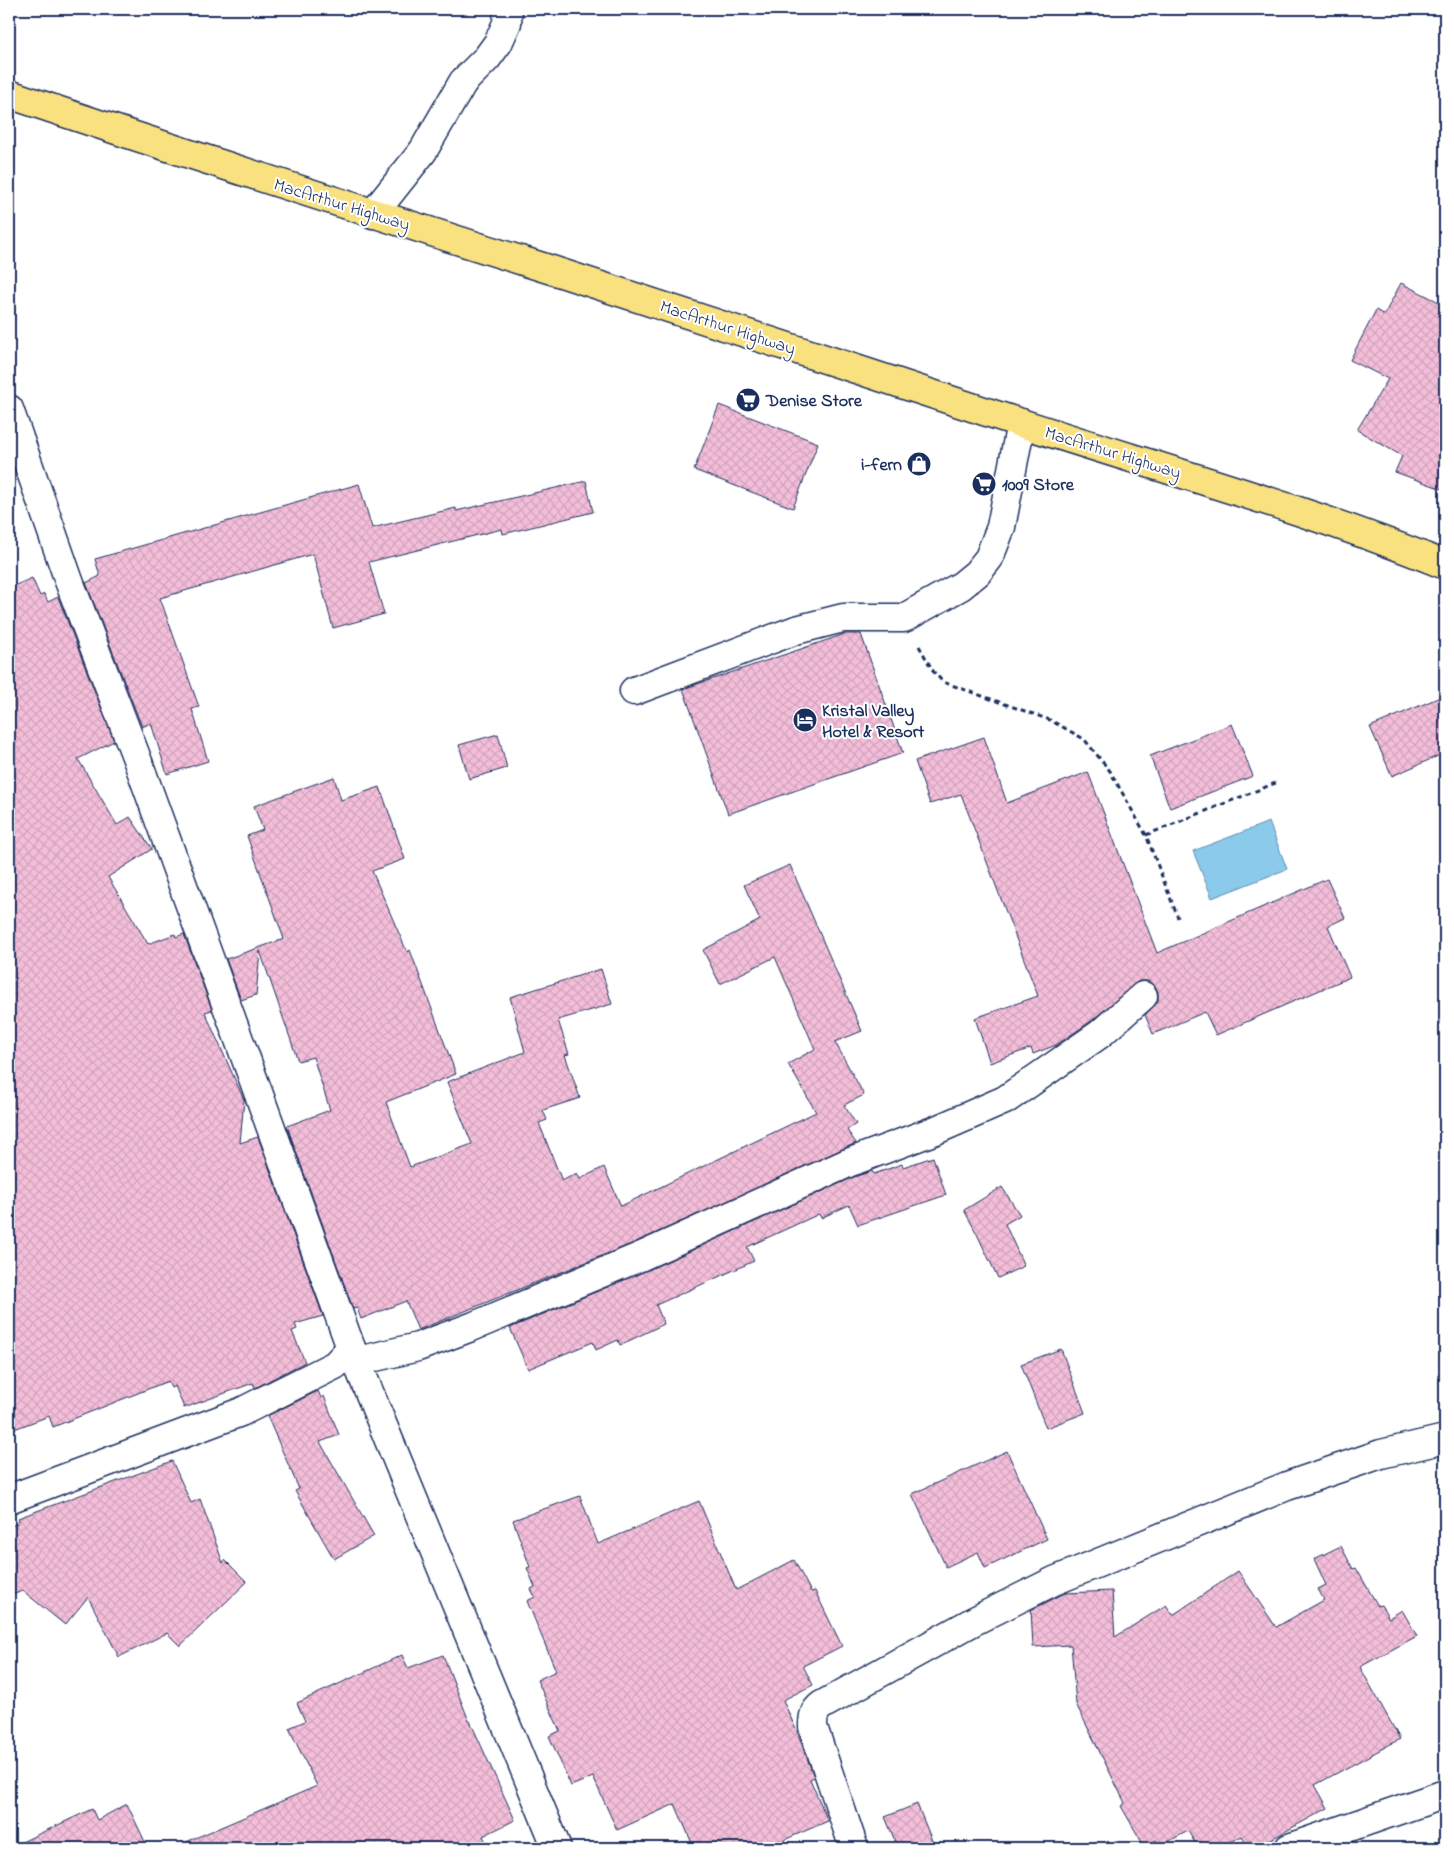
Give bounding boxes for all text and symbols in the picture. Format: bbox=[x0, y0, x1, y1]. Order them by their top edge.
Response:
street label: MacArthur Highway bbox=[270, 173, 413, 240]
street label: MacArthur Highway bbox=[656, 295, 799, 364]
supermarket icon: Denise Store bbox=[735, 387, 761, 413]
place label: Denise Store bbox=[765, 389, 863, 415]
street label: MacArthur Highway bbox=[1041, 421, 1184, 488]
shop icon: i-fern bbox=[906, 451, 932, 477]
place label: i-fern bbox=[861, 453, 902, 479]
supermarket icon: 1009 Store bbox=[971, 471, 997, 497]
place label: 1009 Store bbox=[1002, 473, 1075, 499]
place label: Kristal Valley Hotel & Resort bbox=[822, 699, 925, 746]
hotel icon: Kristal Valley Hotel & Resort bbox=[792, 707, 818, 733]

